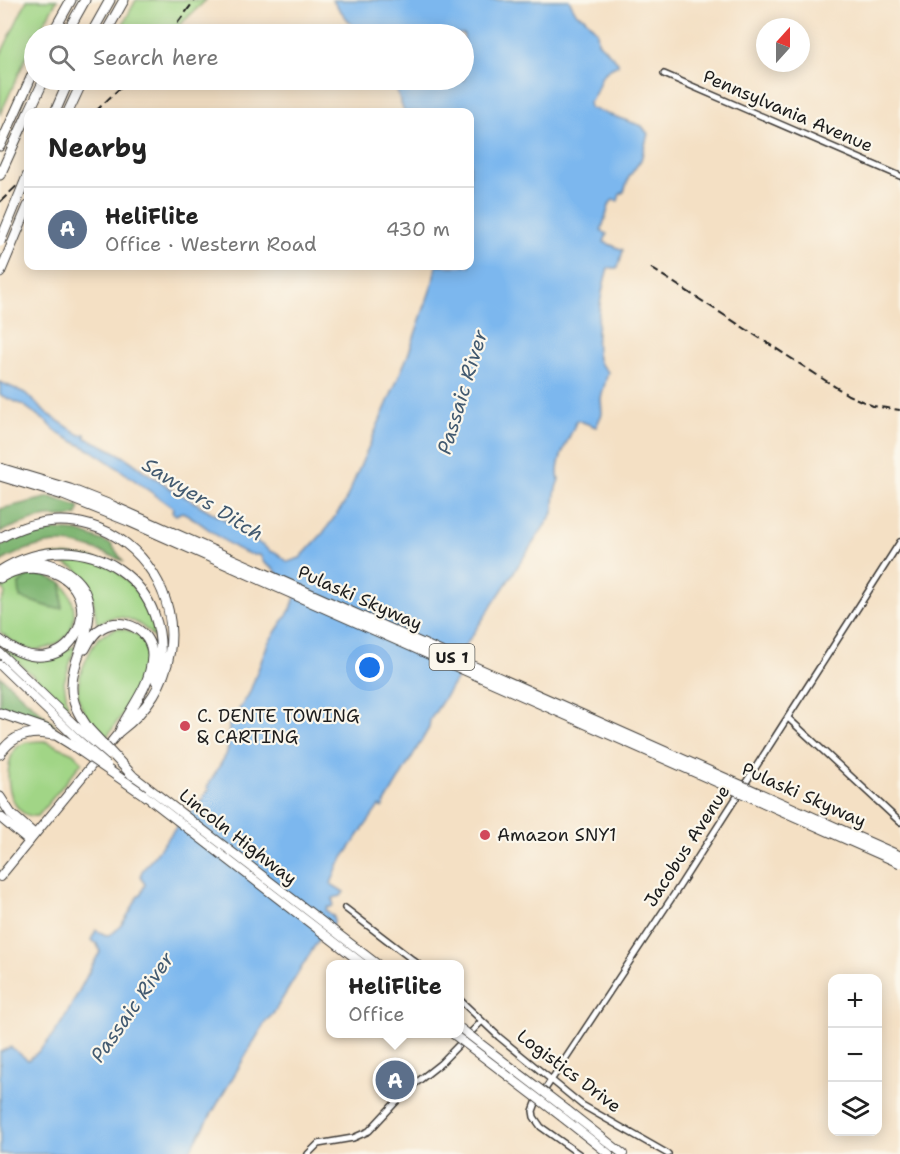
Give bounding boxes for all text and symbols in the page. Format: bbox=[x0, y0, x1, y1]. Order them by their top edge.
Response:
north arrow bbox=[756, 18, 810, 72]
search box bbox=[24, 24, 474, 90]
icon: search bbox=[45, 41, 78, 74]
text: Search here bbox=[93, 43, 219, 72]
street label: Pennsylvania Avenue bbox=[699, 64, 877, 158]
text: Nearby bbox=[48, 130, 147, 165]
text: HeliFlite bbox=[105, 202, 199, 231]
text: A bbox=[60, 216, 75, 242]
text: 430 m bbox=[386, 216, 450, 242]
text: Office · Western Road bbox=[105, 231, 317, 257]
water label: Passaic River bbox=[431, 326, 493, 457]
water label: Sawyers Ditch bbox=[137, 451, 269, 547]
street label: Pulaski Skyway bbox=[294, 560, 426, 636]
road number: US 1 bbox=[430, 644, 474, 670]
your location bbox=[355, 653, 384, 682]
place label: C. DENTE TOWING & CARTING bbox=[197, 704, 360, 749]
marker: C. DENTE TOWING & CARTING bbox=[178, 719, 192, 733]
street label: Pulaski Skyway bbox=[738, 757, 870, 833]
street label: Jacobus Avenue bbox=[639, 781, 735, 911]
street label: Lincoln Highway bbox=[174, 783, 302, 891]
place label: Amazon SNY1 bbox=[497, 823, 616, 847]
marker: Amazon SNY1 bbox=[478, 828, 492, 842]
water label: Passaic River bbox=[84, 946, 180, 1067]
popup bbox=[326, 960, 464, 1038]
text: HeliFlite bbox=[348, 972, 442, 1001]
map controls bbox=[828, 974, 882, 1136]
button: + bbox=[828, 974, 882, 1028]
text: Office bbox=[348, 1001, 404, 1027]
street label: Logistics Drive bbox=[512, 1024, 626, 1118]
button: − bbox=[828, 1028, 882, 1082]
pin: A bbox=[376, 1058, 414, 1102]
button: layers bbox=[828, 1082, 882, 1136]

